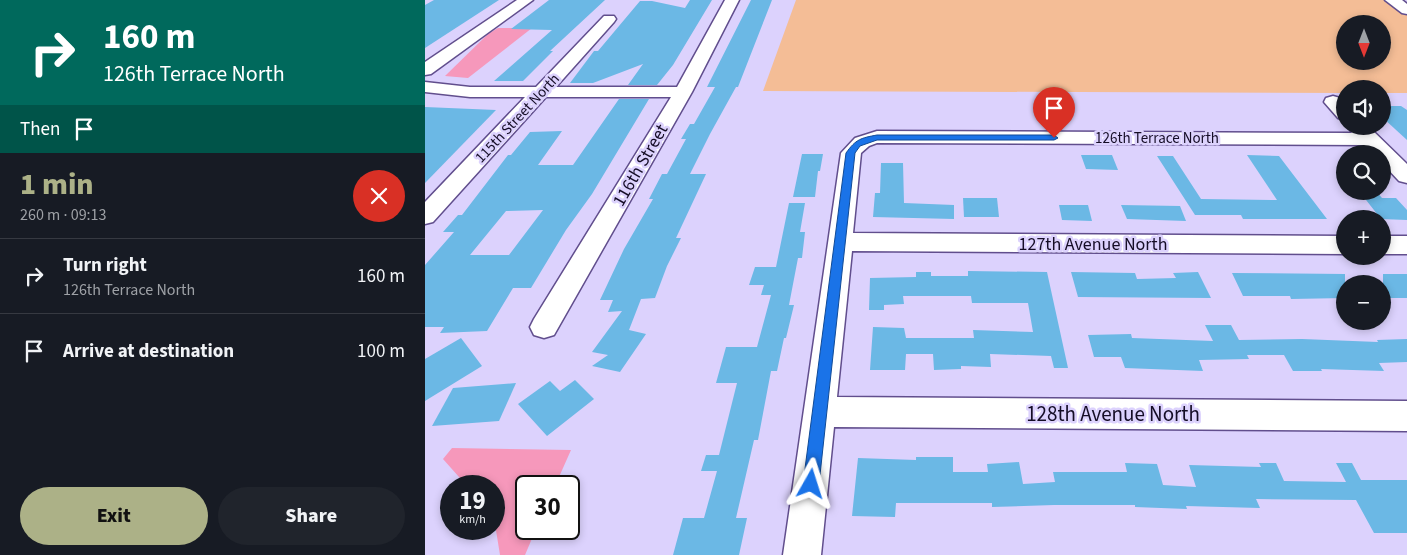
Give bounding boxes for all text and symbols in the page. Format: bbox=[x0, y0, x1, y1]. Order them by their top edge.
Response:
text: 160 m bbox=[103, 12, 195, 62]
north arrow bbox=[1336, 15, 1391, 70]
map controls bbox=[1336, 15, 1391, 330]
icon: right bbox=[20, 20, 85, 85]
text: 126th Terrace North bbox=[103, 58, 285, 90]
street label: 115th Street North bbox=[470, 69, 564, 168]
button: sound bbox=[1336, 80, 1391, 135]
pin bbox=[1033, 87, 1075, 138]
icon: arrive bbox=[1040, 94, 1068, 122]
icon: arrive bbox=[70, 115, 98, 143]
text: Then bbox=[20, 116, 60, 143]
street label: 116th Street bbox=[607, 119, 674, 211]
street label: 126th Terrace North bbox=[1095, 128, 1219, 149]
button: search bbox=[1336, 145, 1391, 200]
text: 1 min bbox=[20, 163, 94, 206]
button: close bbox=[353, 170, 405, 222]
text: 260 m · 09:13 bbox=[20, 204, 107, 226]
button: + bbox=[1336, 210, 1391, 265]
street label: 127th Avenue North bbox=[1019, 232, 1167, 257]
text: Turn right bbox=[63, 252, 147, 279]
icon: right bbox=[20, 262, 48, 290]
text: 160 m bbox=[357, 263, 405, 290]
button: − bbox=[1336, 275, 1391, 330]
text: 126th Terrace North bbox=[63, 279, 195, 301]
icon: arrive bbox=[20, 337, 48, 365]
text: Arrive at destination bbox=[63, 338, 234, 365]
text: 100 m bbox=[357, 338, 405, 365]
street label: 128th Avenue North bbox=[1026, 399, 1200, 429]
position arrow bbox=[784, 457, 836, 509]
speed limit sign: 30 bbox=[515, 475, 580, 540]
text: 19 bbox=[459, 483, 486, 519]
button: Exit bbox=[20, 487, 208, 545]
button: Share bbox=[218, 487, 405, 545]
text: km/h bbox=[459, 511, 486, 528]

